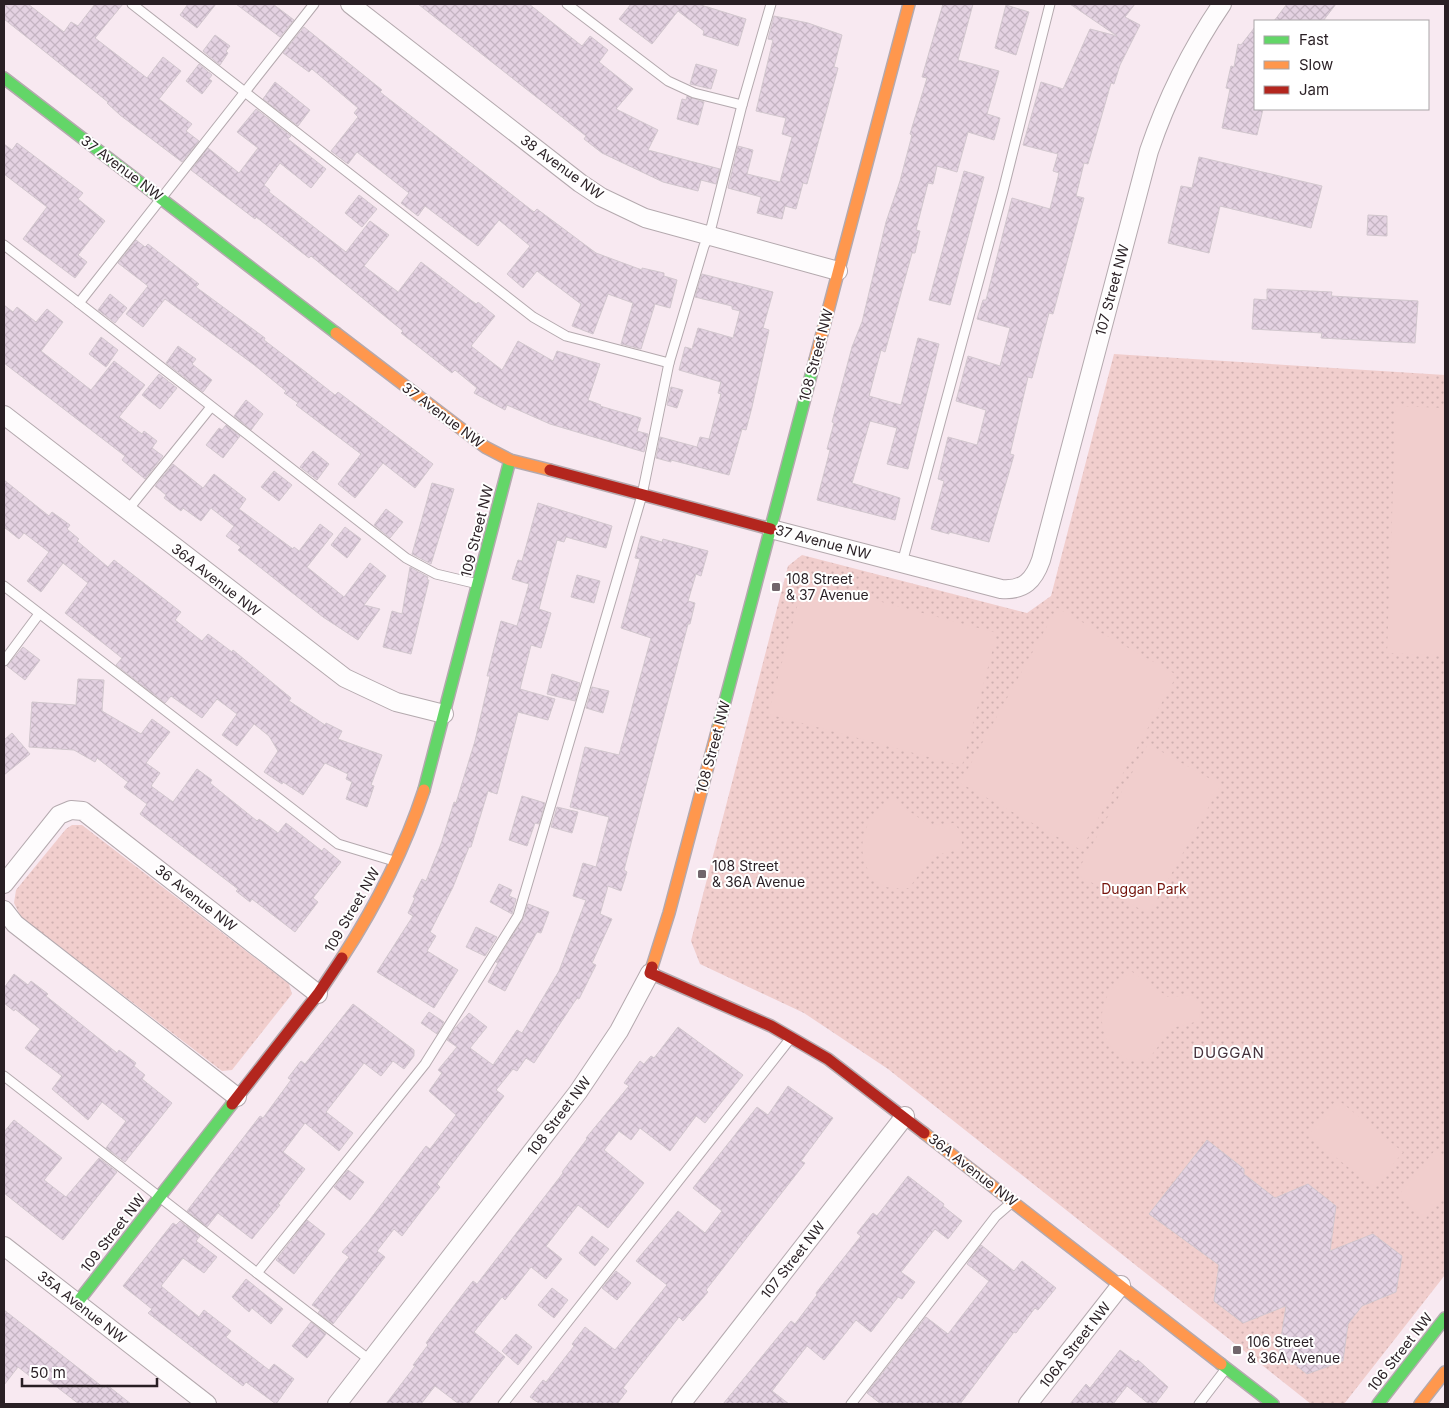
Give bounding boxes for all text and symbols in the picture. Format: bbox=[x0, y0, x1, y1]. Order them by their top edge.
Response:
legend bbox=[1254, 20, 1429, 110]
text: Fast bbox=[1299, 30, 1329, 49]
text: Slow bbox=[1299, 55, 1333, 74]
text: Jam bbox=[1299, 80, 1329, 99]
street label: 37 Avenue NW bbox=[78, 131, 167, 204]
street label: 38 Avenue NW bbox=[517, 131, 607, 203]
street label: 107 Street NW bbox=[1091, 242, 1132, 337]
street label: 108 Street NW bbox=[795, 307, 836, 403]
street label: 37 Avenue NW bbox=[399, 378, 488, 451]
street label: 109 Street NW bbox=[457, 483, 496, 579]
street label: 37 Avenue NW bbox=[774, 521, 873, 562]
street label: 36A Avenue NW bbox=[168, 540, 264, 620]
place label: 108 Street & 37 Avenue bbox=[786, 570, 869, 603]
marker: 108 Street & 37 Avenue bbox=[770, 581, 782, 593]
street label: 108 Street NW bbox=[692, 699, 733, 795]
place label: 108 Street & 36A Avenue bbox=[712, 857, 805, 890]
street label: 36 Avenue NW bbox=[152, 861, 241, 935]
street label: 109 Street NW bbox=[320, 864, 383, 955]
marker: 108 Street & 36A Avenue bbox=[696, 868, 708, 880]
park label: Duggan Park bbox=[1101, 880, 1187, 897]
district label: DUGGAN bbox=[1193, 1043, 1265, 1062]
street label: 108 Street NW bbox=[523, 1073, 594, 1159]
street label: 36A Avenue NW bbox=[925, 1130, 1021, 1210]
street label: 109 Street NW bbox=[77, 1190, 149, 1275]
street label: 107 Street NW bbox=[757, 1217, 828, 1302]
street label: 35A Avenue NW bbox=[34, 1267, 130, 1347]
street label: 106A Street NW bbox=[1036, 1298, 1114, 1391]
street label: 106 Street NW bbox=[1364, 1309, 1436, 1394]
place label: 106 Street & 36A Avenue bbox=[1247, 1333, 1340, 1366]
marker: 106 Street & 36A Avenue bbox=[1231, 1344, 1243, 1356]
scale bar bbox=[22, 1356, 158, 1388]
text: 50 m bbox=[30, 1363, 66, 1382]

